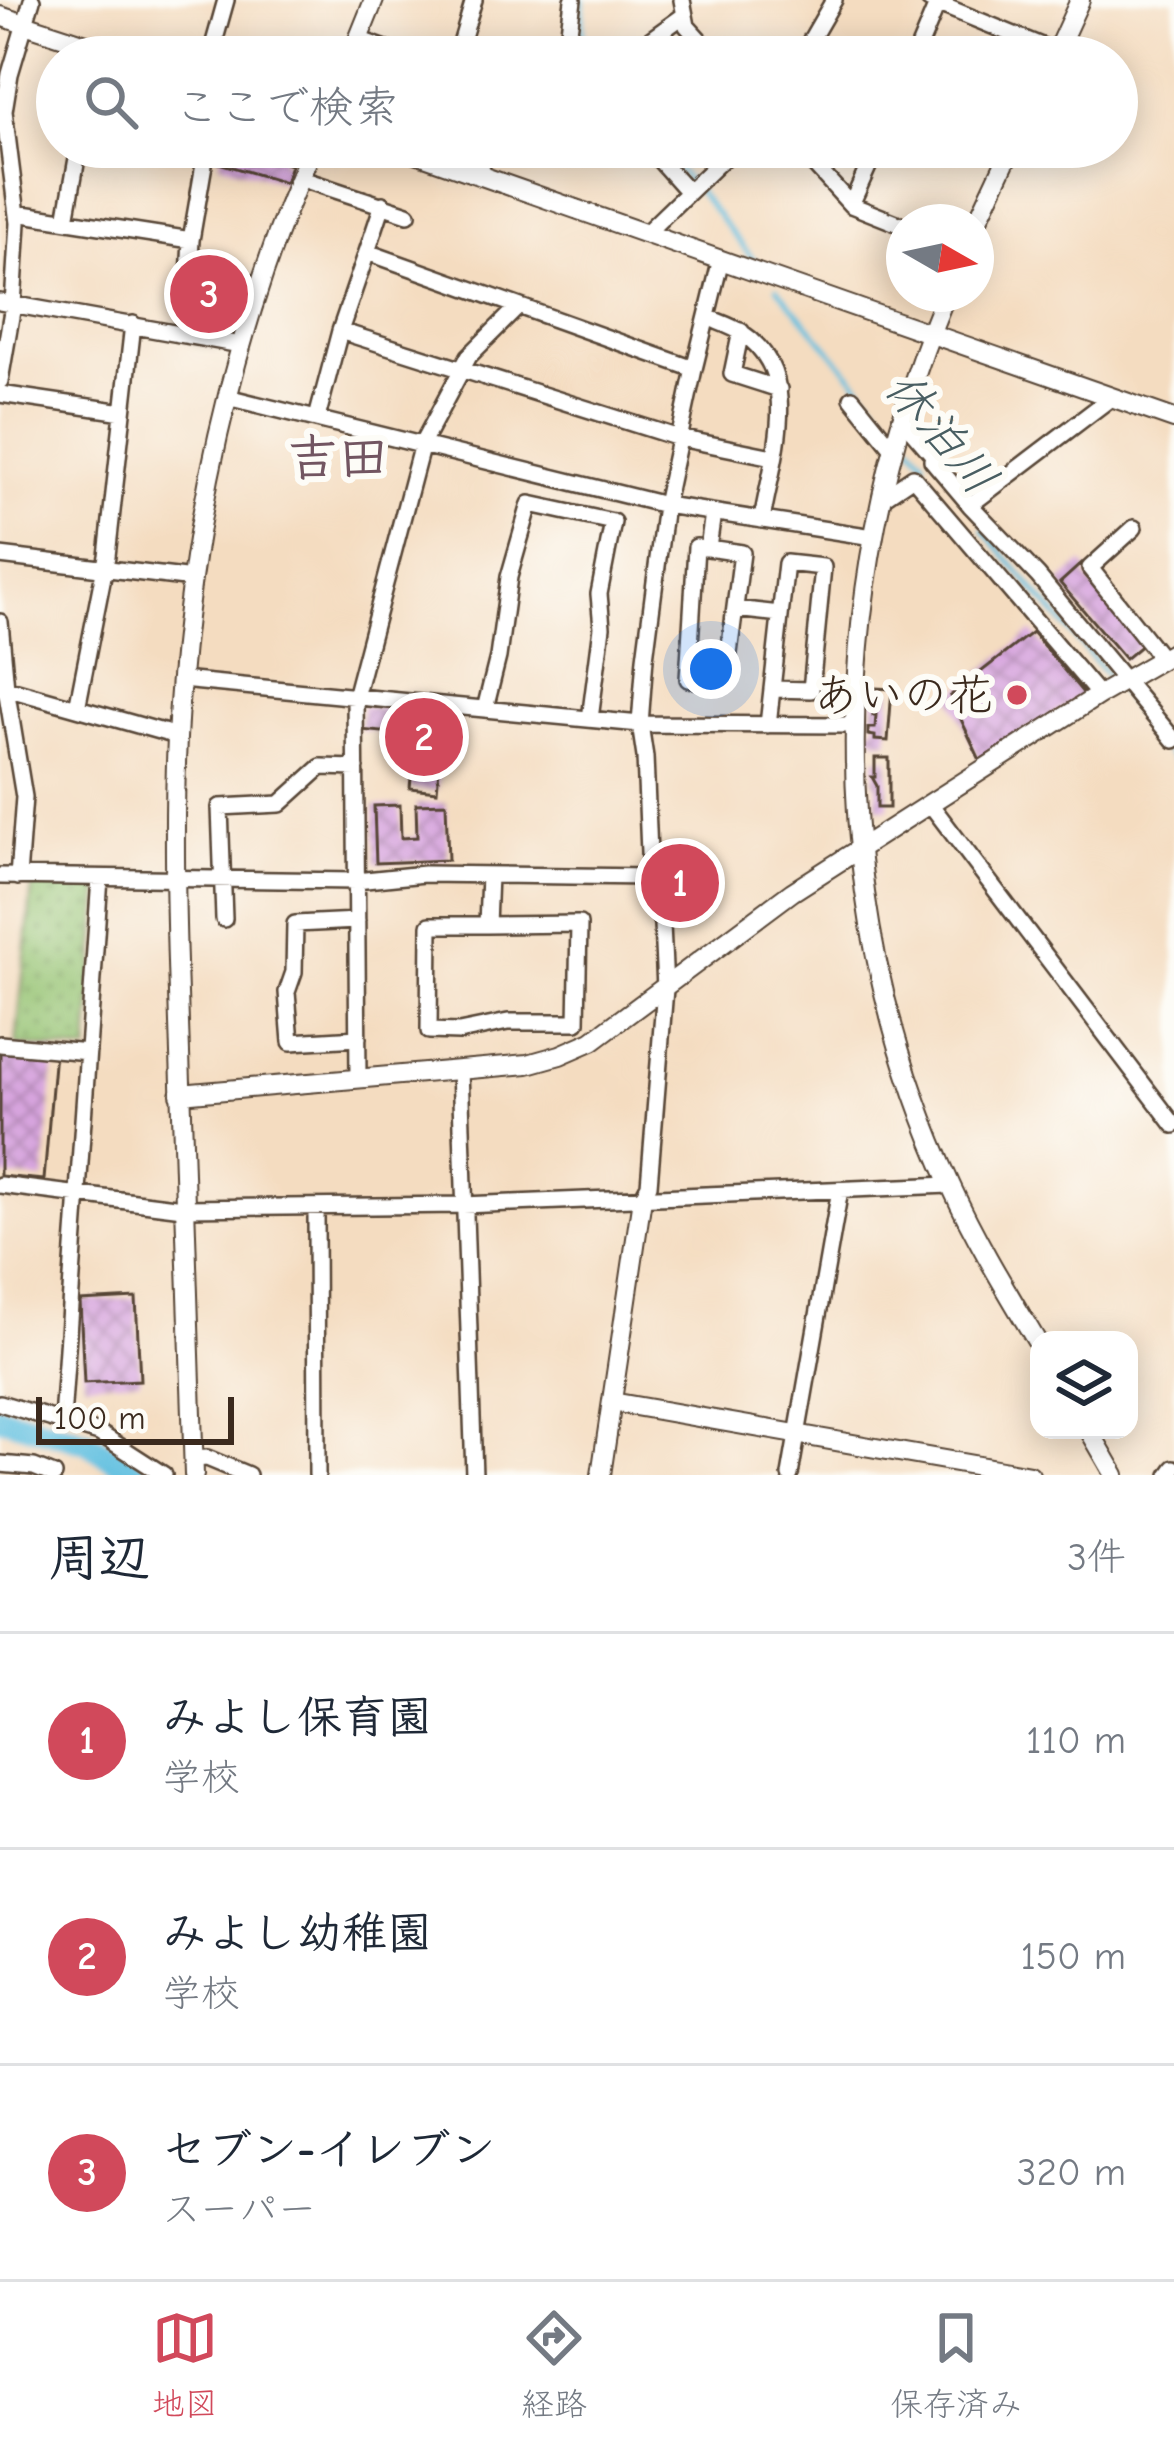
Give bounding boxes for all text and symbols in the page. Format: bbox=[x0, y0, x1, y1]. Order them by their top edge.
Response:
search box bbox=[36, 36, 1138, 168]
icon: search bbox=[78, 69, 144, 135]
text: ここで検索 bbox=[174, 81, 399, 133]
north arrow bbox=[886, 204, 994, 312]
pin: 3 bbox=[170, 249, 248, 339]
water label: 休泊川 bbox=[874, 360, 1008, 506]
district label: 吉田 bbox=[287, 429, 389, 488]
your location bbox=[681, 639, 741, 699]
place label: あいの花 bbox=[813, 669, 993, 721]
marker: あいの花 bbox=[1004, 682, 1030, 708]
pin: 2 bbox=[385, 692, 463, 782]
pin: 1 bbox=[641, 838, 719, 928]
map controls bbox=[1030, 1331, 1138, 1439]
button: layers bbox=[1030, 1331, 1138, 1439]
scale bar bbox=[36, 1391, 234, 1444]
text: 100 m bbox=[54, 1399, 146, 1437]
text: 周辺 bbox=[48, 1529, 150, 1588]
text: 3件 bbox=[1067, 1535, 1126, 1580]
text: みよし保育園 bbox=[162, 1691, 432, 1743]
text: 1 bbox=[79, 1718, 95, 1763]
text: 110 m bbox=[1026, 1718, 1126, 1763]
text: 学校 bbox=[162, 1755, 240, 1800]
text: みよし幼稚園 bbox=[162, 1907, 432, 1959]
text: 2 bbox=[77, 1934, 97, 1979]
text: 150 m bbox=[1020, 1934, 1126, 1979]
text: 学校 bbox=[162, 1971, 240, 2016]
text: セブン-イレブン bbox=[162, 2123, 495, 2175]
text: 3 bbox=[77, 2150, 97, 2195]
text: 320 m bbox=[1017, 2150, 1126, 2195]
text: スーパー bbox=[162, 2187, 316, 2232]
tab: 地図 bbox=[152, 2305, 218, 2425]
tab: 経路 bbox=[521, 2305, 587, 2425]
tab: 保存済み bbox=[890, 2305, 1022, 2425]

